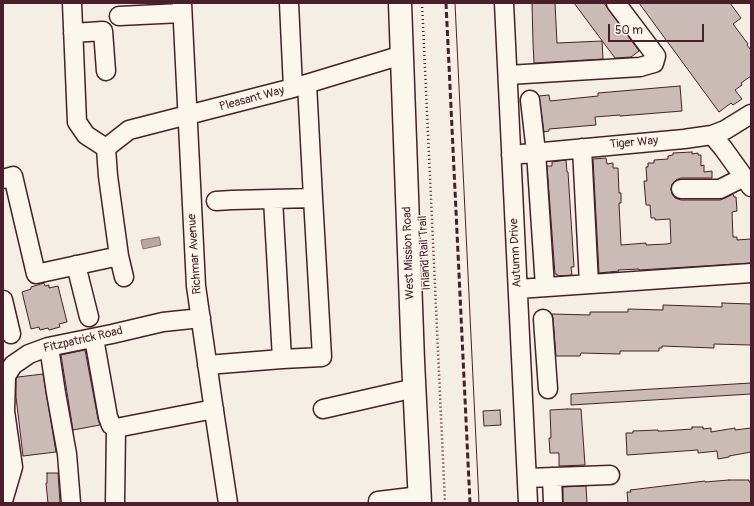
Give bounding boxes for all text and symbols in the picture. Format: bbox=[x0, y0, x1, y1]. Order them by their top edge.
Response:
scale bar bbox=[610, 16, 706, 42]
text: 50 m bbox=[615, 23, 643, 38]
street label: Pleasant Way bbox=[218, 83, 286, 115]
street label: Tiger Way bbox=[609, 134, 659, 152]
street label: West Mission Road bbox=[400, 206, 418, 300]
street label: Richmar Avenue bbox=[185, 213, 205, 295]
street label: Inland Rail Trail bbox=[416, 215, 434, 291]
street label: Autumn Drive bbox=[507, 218, 525, 288]
street label: Fitzpatrick Road bbox=[42, 324, 124, 356]

